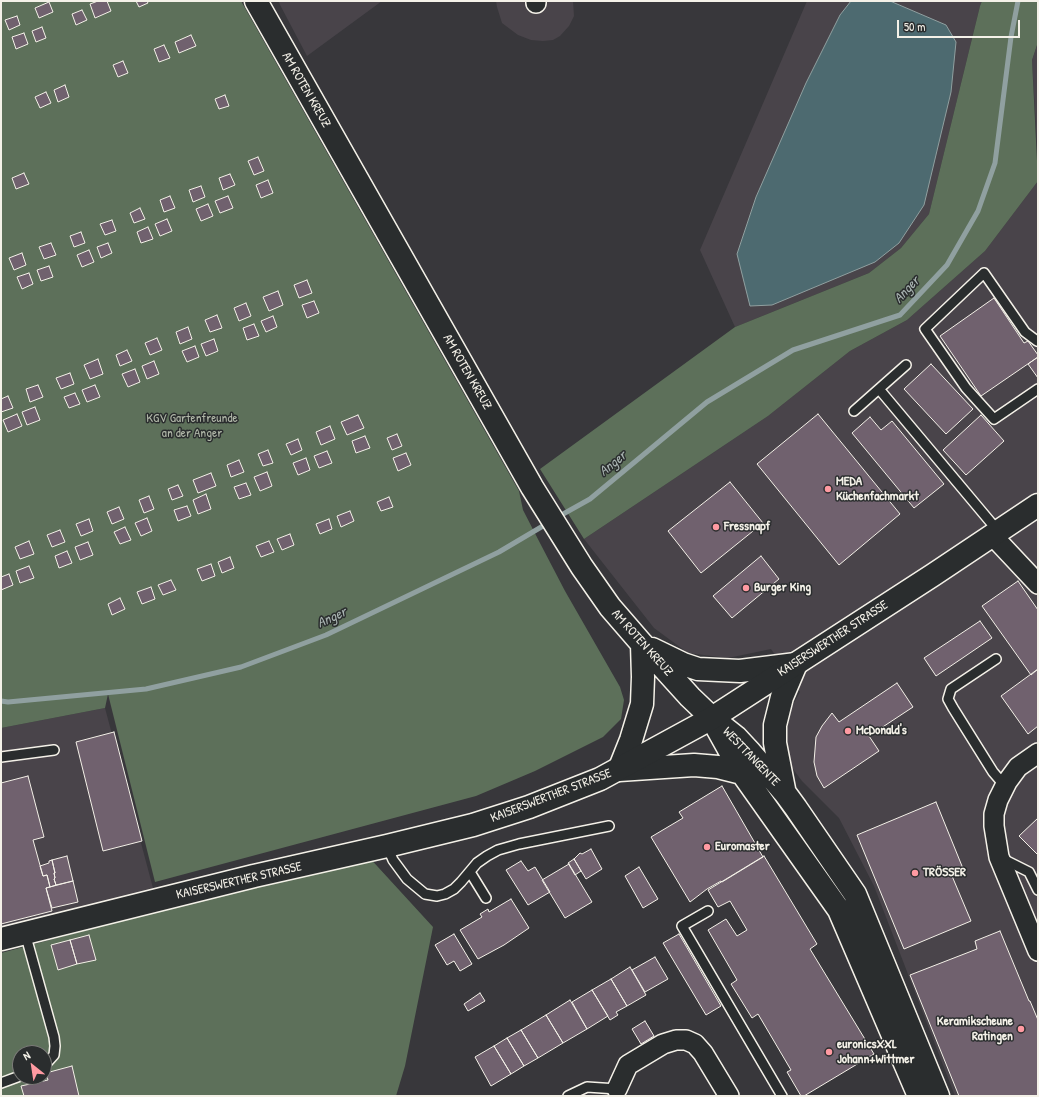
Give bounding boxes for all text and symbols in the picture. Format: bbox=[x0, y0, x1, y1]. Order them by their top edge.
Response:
scale bar bbox=[899, 12, 1022, 38]
text: 50 m bbox=[904, 18, 925, 35]
street label: AM ROTEN KREUZ bbox=[278, 50, 334, 130]
water label: Anger bbox=[891, 273, 923, 307]
street label: AM ROTEN KREUZ bbox=[439, 332, 495, 412]
park label: KGV Gartenfreunde an der Anger bbox=[146, 411, 238, 442]
water label: Anger bbox=[596, 448, 630, 480]
place label: MEDA Küchenfachmarkt bbox=[836, 474, 919, 505]
marker: MEDA Küchenfachmarkt bbox=[823, 484, 833, 494]
place label: Fressnapf bbox=[724, 519, 770, 535]
marker: Fressnapf bbox=[711, 522, 721, 532]
place label: Burger King bbox=[754, 580, 811, 596]
marker: Burger King bbox=[741, 583, 751, 593]
street label: KAISERSWERTHER STRASSE bbox=[775, 598, 891, 680]
water label: Anger bbox=[315, 604, 349, 632]
street label: AM ROTEN KREUZ bbox=[608, 607, 676, 679]
place label: McDonald's bbox=[856, 723, 907, 739]
street label: WESTTANGENTE bbox=[719, 724, 783, 790]
marker: McDonald's bbox=[843, 726, 853, 736]
street label: KAISERSWERTHER STRASSE bbox=[488, 766, 614, 826]
place label: Euromaster bbox=[715, 839, 770, 855]
marker: Euromaster bbox=[702, 842, 712, 852]
street label: KAISERSWERTHER STRASSE bbox=[175, 859, 303, 903]
place label: TRÖSSER bbox=[923, 865, 966, 881]
marker: TRÖSSER bbox=[910, 868, 920, 878]
place label: Keramikscheune Ratingen bbox=[937, 1014, 1013, 1045]
marker: Keramikscheune Ratingen bbox=[1016, 1024, 1026, 1034]
place label: euronicsXXL Johann+Wittmer bbox=[837, 1037, 914, 1068]
north arrow bbox=[12, 1045, 52, 1085]
marker: euronicsXXL Johann+Wittmer bbox=[824, 1047, 834, 1057]
text: N bbox=[20, 1048, 33, 1063]

